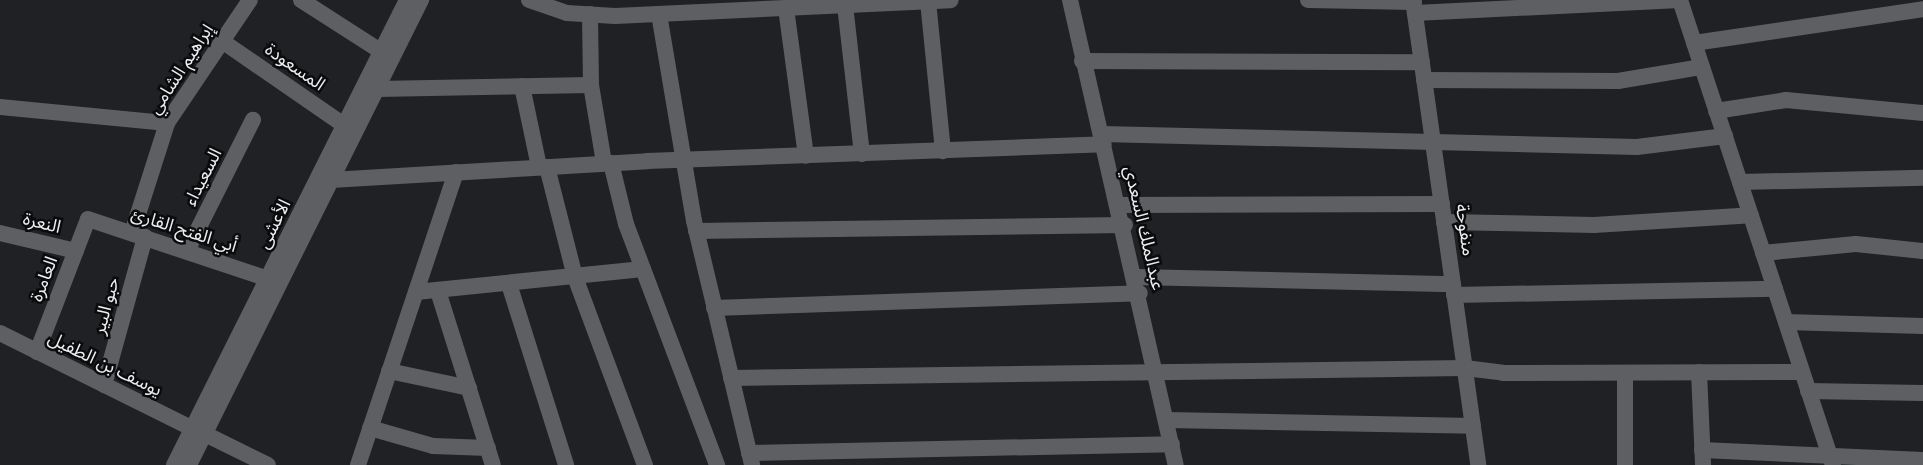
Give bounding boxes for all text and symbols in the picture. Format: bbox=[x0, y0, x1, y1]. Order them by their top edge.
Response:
street label: إبراهيم الشامي bbox=[144, 20, 218, 118]
street label: المسعودة bbox=[261, 39, 329, 95]
street label: السعيداء bbox=[179, 145, 227, 209]
street label: عبدالملك السعدي bbox=[1119, 164, 1169, 292]
street label: الأعشى bbox=[252, 196, 296, 252]
street label: أبي الفتح القارئ bbox=[128, 203, 240, 257]
street label: منفوحة bbox=[1451, 203, 1479, 257]
street label: النعرة bbox=[21, 208, 63, 238]
street label: العامرة bbox=[26, 253, 62, 305]
street label: حبو البير bbox=[88, 275, 124, 337]
street label: يوسف بن الطفيل bbox=[44, 327, 166, 401]

